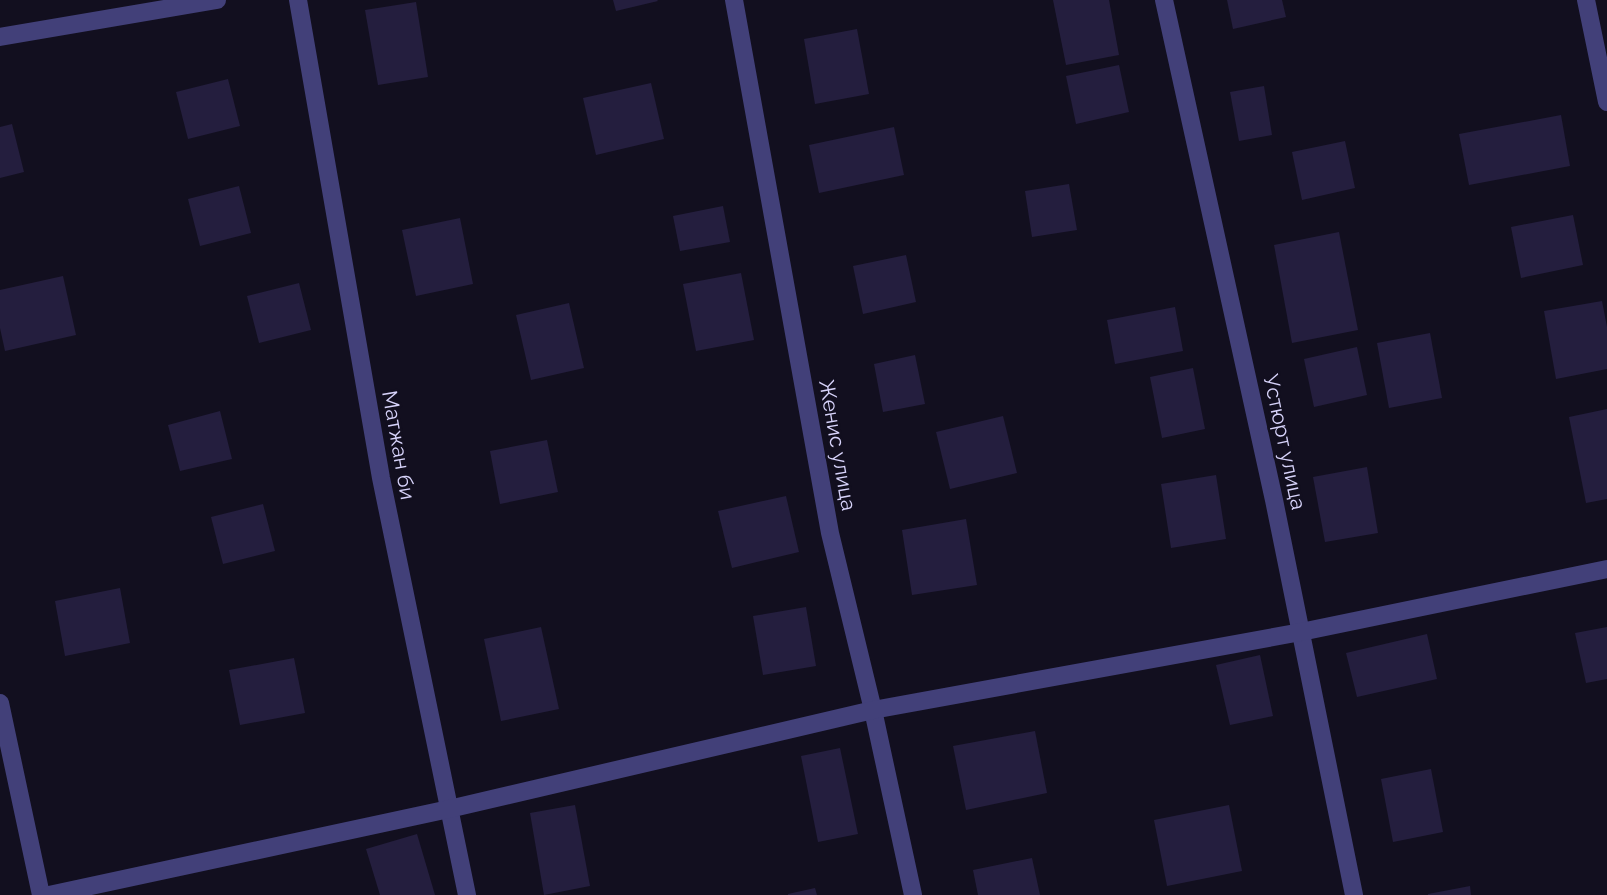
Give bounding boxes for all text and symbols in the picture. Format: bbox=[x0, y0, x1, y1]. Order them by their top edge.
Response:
street label: Устюрт улица bbox=[1258, 372, 1312, 512]
street label: Женис улица bbox=[814, 377, 862, 513]
street label: Матжан би bbox=[377, 388, 421, 502]

